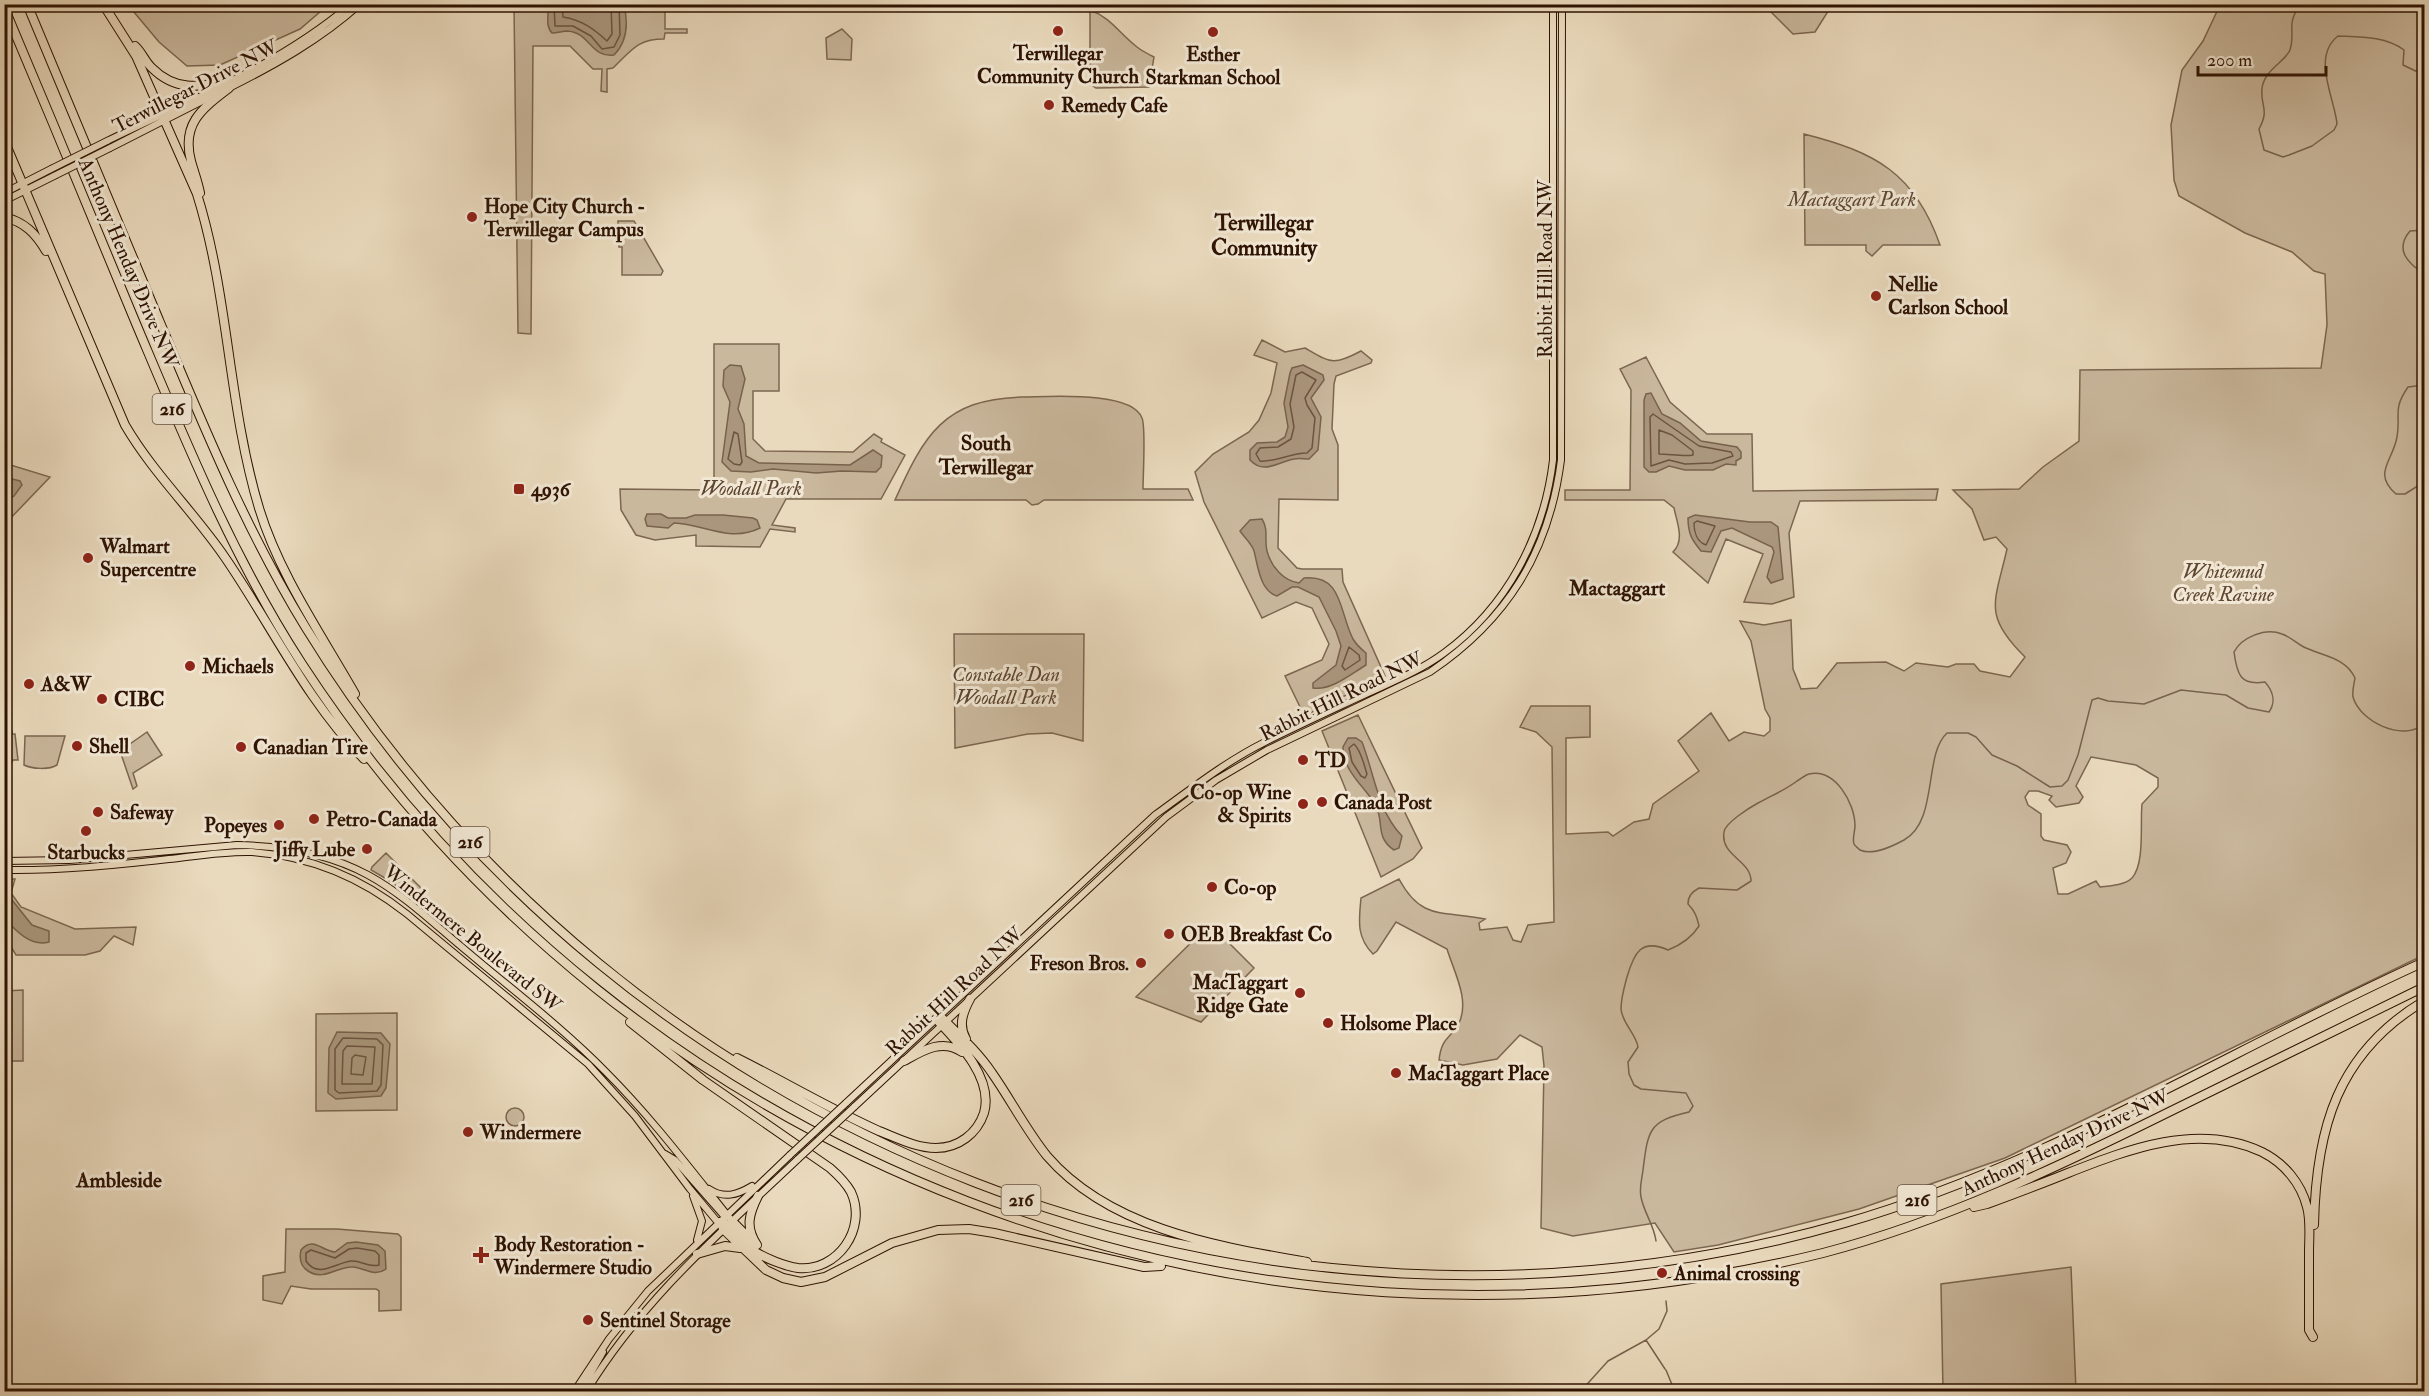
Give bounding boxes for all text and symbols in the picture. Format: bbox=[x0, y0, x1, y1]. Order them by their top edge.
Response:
marker: Terwillegar Community Church bbox=[1051, 24, 1065, 38]
marker: Esther Starkman School bbox=[1206, 25, 1220, 39]
street label: Terwillegar Drive NW bbox=[108, 34, 283, 139]
scale bar bbox=[2198, 39, 2326, 77]
place label: Terwillegar Community Church bbox=[977, 41, 1139, 90]
place label: Esther Starkman School bbox=[1146, 42, 1281, 90]
text: 200 m bbox=[2207, 49, 2252, 72]
place label: Remedy Cafe bbox=[1061, 93, 1168, 119]
marker: Remedy Cafe bbox=[1042, 98, 1056, 112]
street label: Anthony Henday Drive NW bbox=[72, 153, 185, 373]
street label: Rabbit Hill Road NW bbox=[1533, 179, 1558, 358]
park label: Mactaggart Park bbox=[1787, 187, 1916, 212]
place label: Hope City Church - Terwillegar Campus bbox=[483, 194, 646, 243]
district label: Terwillegar Community bbox=[1211, 209, 1318, 263]
marker: Hope City Church - Terwillegar Campus bbox=[465, 210, 479, 224]
place label: Nellie Carlson School bbox=[1887, 272, 2009, 320]
marker: Nellie Carlson School bbox=[1869, 289, 1883, 303]
road number: 216 bbox=[152, 394, 192, 424]
district label: South Terwillegar bbox=[938, 430, 1034, 481]
park label: Woodall Park bbox=[700, 476, 802, 501]
place label: 4936 bbox=[530, 477, 572, 502]
marker: 4936 bbox=[512, 482, 526, 496]
place label: Walmart Supercentre bbox=[99, 534, 197, 583]
marker: Walmart Supercentre bbox=[81, 551, 95, 565]
park label: Whitemud Creek Ravine bbox=[2172, 559, 2274, 607]
district label: Mactaggart bbox=[1568, 575, 1666, 602]
street label: Rabbit Hill Road NW bbox=[1256, 646, 1427, 747]
place label: Michaels bbox=[201, 654, 274, 679]
marker: Michaels bbox=[183, 659, 197, 673]
park label: Constable Dan Woodall Park bbox=[952, 662, 1060, 710]
place label: A&W bbox=[40, 672, 92, 697]
marker: A&W bbox=[22, 677, 36, 691]
place label: CIBC bbox=[114, 687, 164, 712]
marker: CIBC bbox=[95, 692, 109, 706]
place label: Shell bbox=[89, 734, 130, 759]
place label: Canadian Tire bbox=[253, 735, 369, 760]
marker: Shell bbox=[70, 739, 84, 753]
marker: Canadian Tire bbox=[234, 740, 248, 754]
place label: TD bbox=[1314, 748, 1346, 773]
marker: TD bbox=[1296, 753, 1310, 767]
place label: Co-op Wine & Spirits bbox=[1190, 780, 1292, 829]
place label: Canada Post bbox=[1334, 790, 1432, 815]
marker: Canada Post bbox=[1315, 795, 1329, 809]
marker: Co-op Wine & Spirits bbox=[1296, 797, 1310, 811]
place label: Safeway bbox=[110, 800, 174, 826]
marker: Safeway bbox=[91, 805, 105, 819]
place label: Petro-Canada bbox=[326, 807, 438, 832]
marker: Petro-Canada bbox=[307, 812, 321, 826]
place label: Popeyes bbox=[204, 813, 267, 839]
marker: Popeyes bbox=[272, 818, 286, 832]
marker: Starbucks bbox=[79, 824, 93, 838]
road number: 216 bbox=[450, 827, 490, 857]
place label: Jiffy Lube bbox=[273, 837, 356, 863]
place label: Starbucks bbox=[47, 840, 125, 865]
marker: Jiffy Lube bbox=[360, 842, 374, 856]
street label: Windermere Boulevard SW bbox=[378, 858, 567, 1018]
place label: Co-op bbox=[1224, 875, 1276, 901]
marker: Co-op bbox=[1205, 880, 1219, 894]
street label: Rabbit Hill Road NW bbox=[881, 921, 1029, 1061]
place label: OEB Breakfast Co bbox=[1181, 922, 1332, 947]
marker: OEB Breakfast Co bbox=[1162, 927, 1176, 941]
place label: Freson Bros. bbox=[1029, 951, 1129, 976]
marker: Freson Bros. bbox=[1134, 956, 1148, 970]
place label: MacTaggart Ridge Gate bbox=[1192, 970, 1289, 1019]
marker: MacTaggart Ridge Gate bbox=[1293, 986, 1307, 1000]
place label: Holsome Place bbox=[1340, 1011, 1457, 1036]
marker: Holsome Place bbox=[1321, 1016, 1335, 1030]
place label: MacTaggart Place bbox=[1407, 1061, 1550, 1087]
marker: MacTaggart Place bbox=[1389, 1066, 1403, 1080]
street label: Anthony Henday Drive NW bbox=[1956, 1083, 2174, 1202]
place label: Windermere bbox=[479, 1120, 582, 1145]
marker: Windermere bbox=[461, 1125, 475, 1139]
district label: Ambleside bbox=[75, 1167, 162, 1194]
road number: 216 bbox=[1002, 1185, 1040, 1215]
road number: 216 bbox=[1898, 1185, 1936, 1215]
place label: Body Restoration - Windermere Studio bbox=[493, 1232, 652, 1280]
marker: Body Restoration - Windermere Studio bbox=[472, 1246, 490, 1264]
place label: Animal crossing bbox=[1673, 1261, 1801, 1287]
marker: Animal crossing bbox=[1655, 1266, 1669, 1280]
place label: Sentinel Storage bbox=[600, 1308, 731, 1334]
marker: Sentinel Storage bbox=[581, 1313, 595, 1327]

